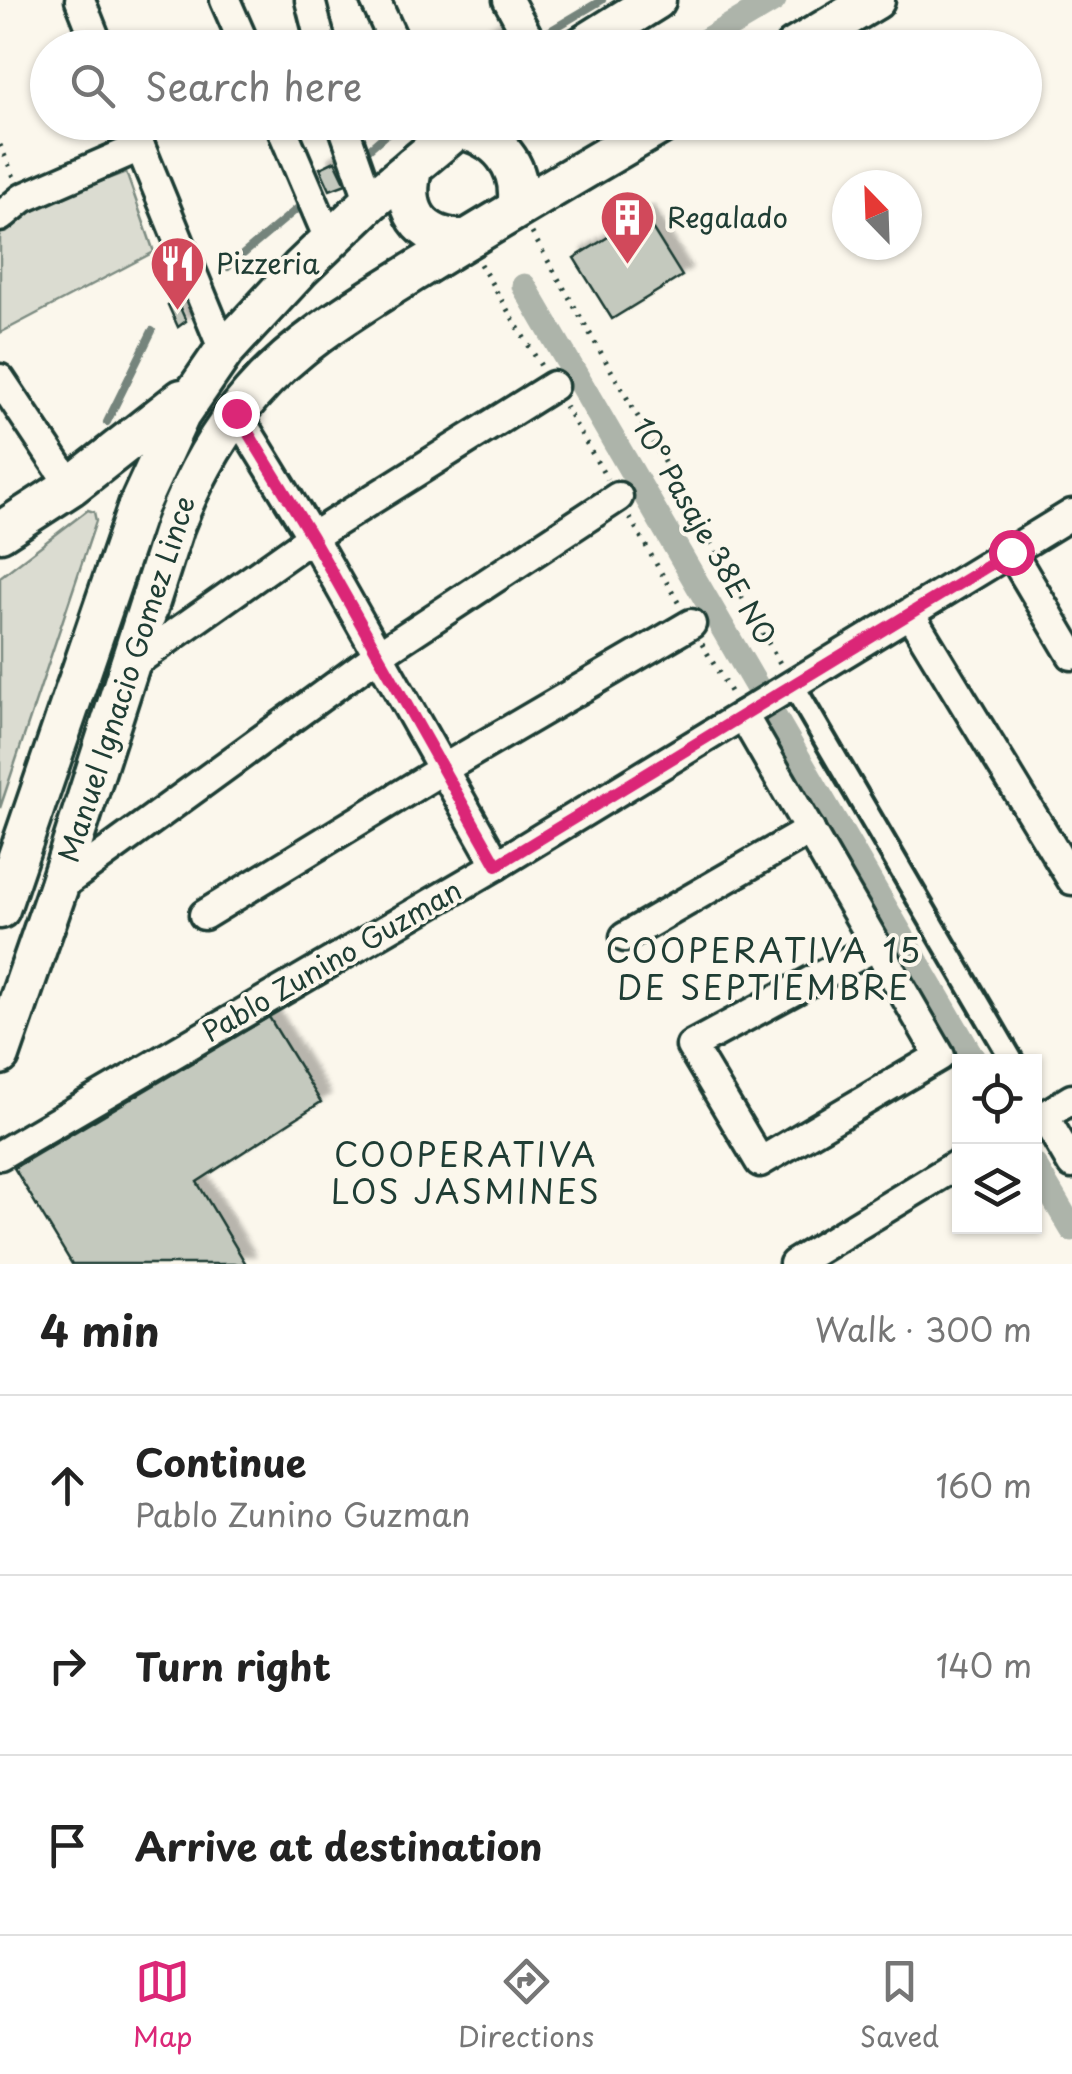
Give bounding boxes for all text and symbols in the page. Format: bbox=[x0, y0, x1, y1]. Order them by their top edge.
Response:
search box bbox=[30, 30, 1042, 140]
text: Search here bbox=[145, 57, 362, 114]
icon: search bbox=[65, 58, 120, 113]
north arrow bbox=[832, 170, 922, 260]
building icon: Regalado bbox=[598, 188, 658, 267]
place label: Regalado bbox=[667, 195, 788, 238]
restaurant icon: Pizzeria bbox=[147, 234, 207, 313]
place label: Pizzeria bbox=[216, 241, 320, 284]
route end bbox=[214, 391, 260, 437]
street label: 10° Pasaje 38E NO bbox=[623, 408, 788, 652]
street label: Manuel Ignacio Gomez Lince bbox=[46, 490, 205, 867]
route start bbox=[989, 530, 1035, 576]
street label: Pablo Zunino Guzman bbox=[193, 868, 469, 1052]
district label: COOPERATIVA 15 DE SEPTIEMBRE bbox=[606, 926, 922, 1011]
map controls bbox=[952, 1054, 1042, 1234]
button: locate bbox=[952, 1054, 1042, 1144]
district label: COOPERATIVA LOS JASMINES bbox=[331, 1130, 601, 1215]
button: layers bbox=[952, 1144, 1042, 1234]
text: 4 min bbox=[40, 1298, 160, 1361]
text: Walk · 300 m bbox=[815, 1305, 1032, 1353]
text: Continue bbox=[135, 1433, 306, 1490]
icon: ahead bbox=[40, 1458, 95, 1513]
text: 160 m bbox=[936, 1461, 1032, 1509]
text: Pablo Zunino Guzman bbox=[135, 1490, 471, 1538]
text: Turn right bbox=[135, 1637, 331, 1694]
icon: right bbox=[40, 1638, 95, 1693]
text: 140 m bbox=[936, 1641, 1032, 1689]
text: Arrive at destination bbox=[135, 1817, 543, 1874]
icon: arrive bbox=[40, 1818, 95, 1873]
tab: Map bbox=[133, 1954, 193, 2057]
tab: Directions bbox=[458, 1954, 594, 2057]
tab: Saved bbox=[860, 1954, 939, 2057]

